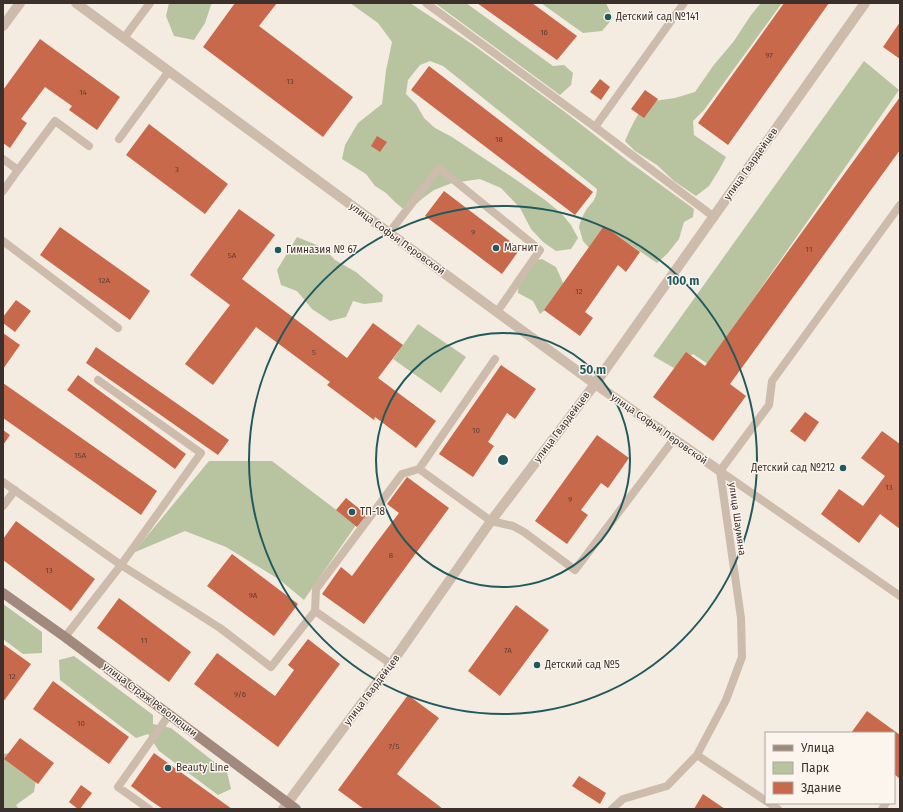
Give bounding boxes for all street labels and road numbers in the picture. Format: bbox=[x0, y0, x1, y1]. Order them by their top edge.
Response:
street label: улица Гвардейцев bbox=[722, 125, 781, 202]
street label: улица Софьи Перовской bbox=[347, 200, 447, 278]
street label: улица Гвардейцев bbox=[531, 389, 593, 465]
street label: улица Софьи Перовской bbox=[608, 391, 710, 467]
street label: улица Шаумяна bbox=[726, 482, 748, 556]
street label: улица Гвардейцев bbox=[341, 652, 403, 728]
street label: улица Страж Революции bbox=[100, 661, 200, 739]

